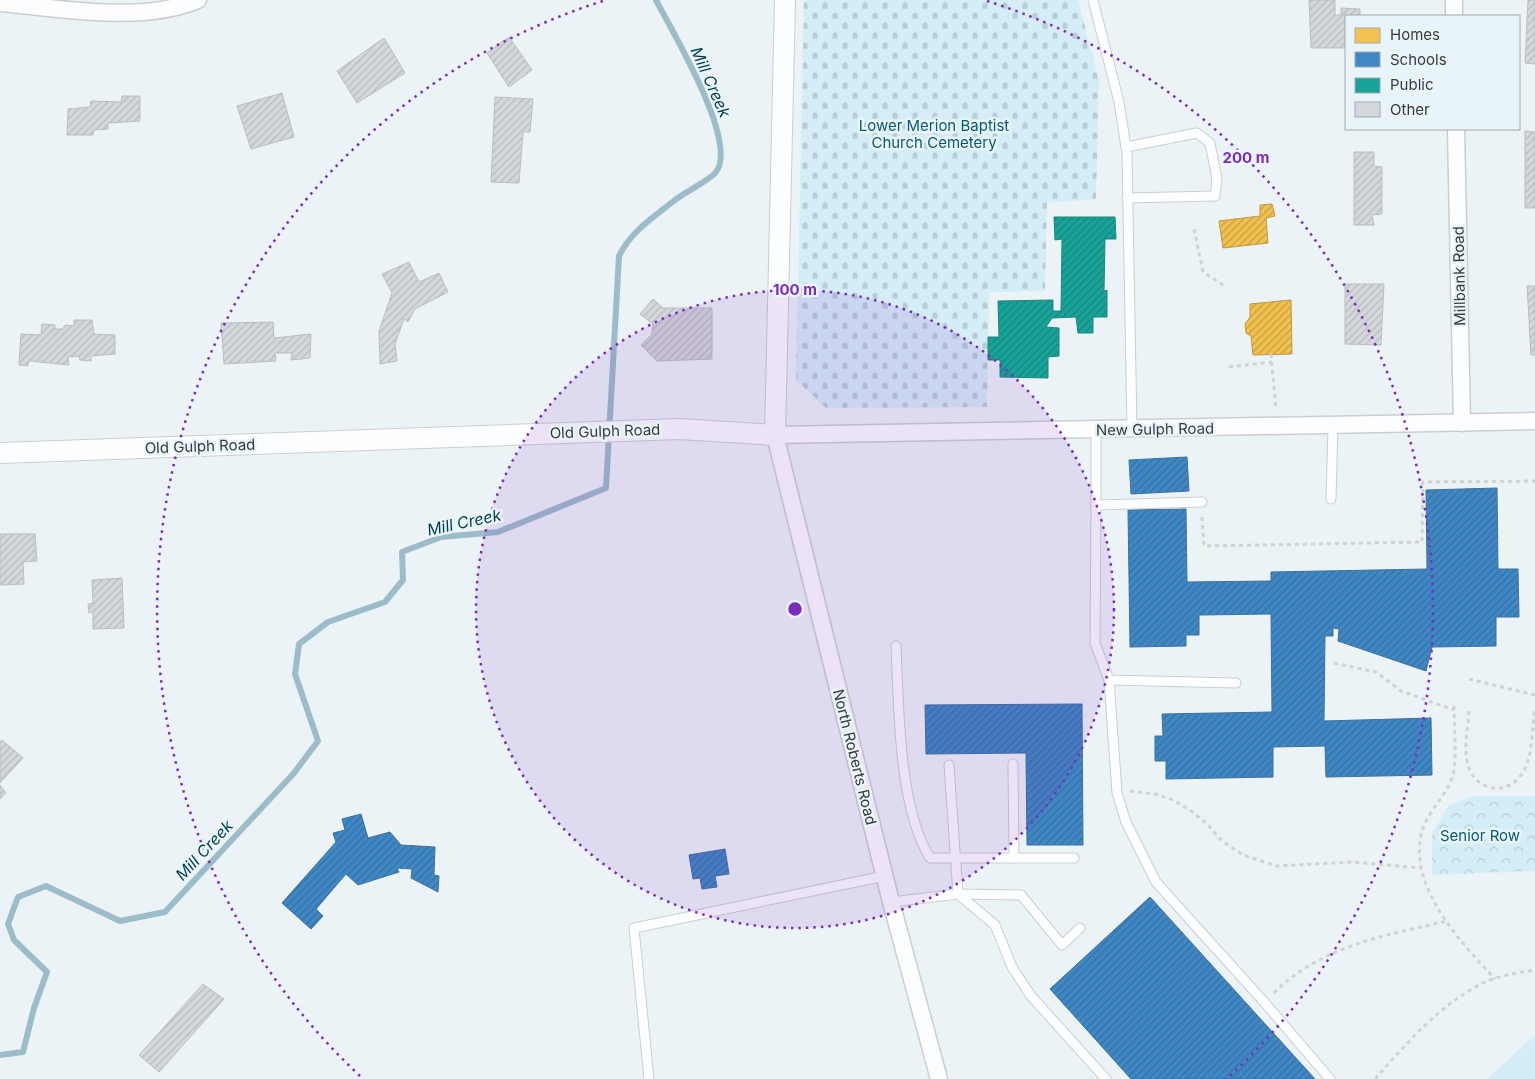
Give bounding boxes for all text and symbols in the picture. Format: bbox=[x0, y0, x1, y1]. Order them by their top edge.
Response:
legend bbox=[1345, 15, 1520, 130]
text: Homes bbox=[1390, 25, 1440, 44]
water label: Mill Creek bbox=[687, 44, 736, 121]
text: Schools bbox=[1390, 50, 1447, 69]
text: Public bbox=[1390, 75, 1433, 94]
text: Other bbox=[1390, 100, 1430, 119]
park label: Lower Merion Baptist Church Cemetery bbox=[859, 116, 1009, 152]
text: 200 m bbox=[1223, 148, 1269, 167]
street label: Millbank Road bbox=[1449, 226, 1469, 326]
text: 100 m bbox=[773, 280, 817, 299]
street label: New Gulph Road bbox=[1096, 418, 1214, 440]
street label: Old Gulph Road bbox=[549, 420, 661, 442]
street label: Old Gulph Road bbox=[144, 435, 256, 457]
water label: Mill Creek bbox=[425, 504, 503, 540]
centre of rings bbox=[786, 600, 804, 618]
street label: North Roberts Road bbox=[829, 687, 881, 827]
water label: Mill Creek bbox=[171, 816, 237, 884]
park label: Senior Row bbox=[1440, 826, 1520, 845]

